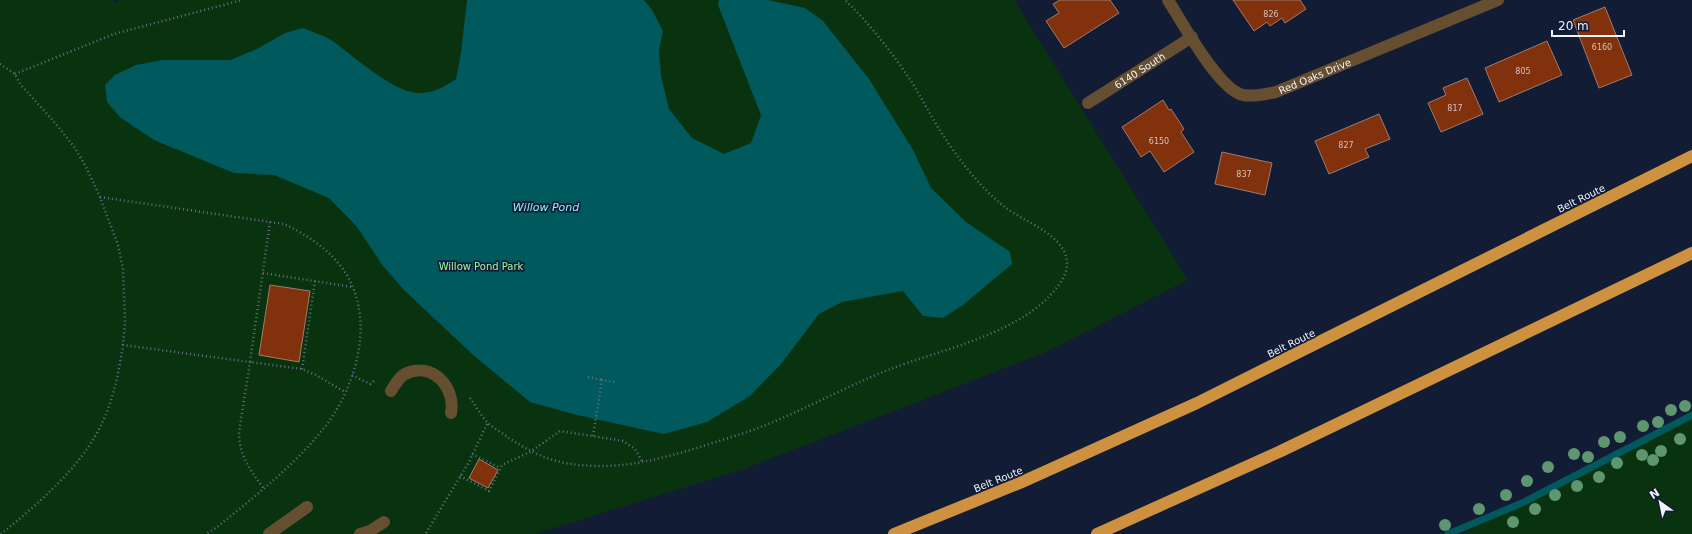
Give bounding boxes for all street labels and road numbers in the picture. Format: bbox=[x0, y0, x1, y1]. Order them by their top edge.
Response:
street label: 6140 South bbox=[1112, 51, 1167, 91]
street label: Red Oaks Drive bbox=[1277, 57, 1353, 96]
street label: Belt Route bbox=[1555, 182, 1607, 215]
street label: Belt Route bbox=[1265, 327, 1317, 360]
street label: Belt Route bbox=[972, 465, 1024, 494]

